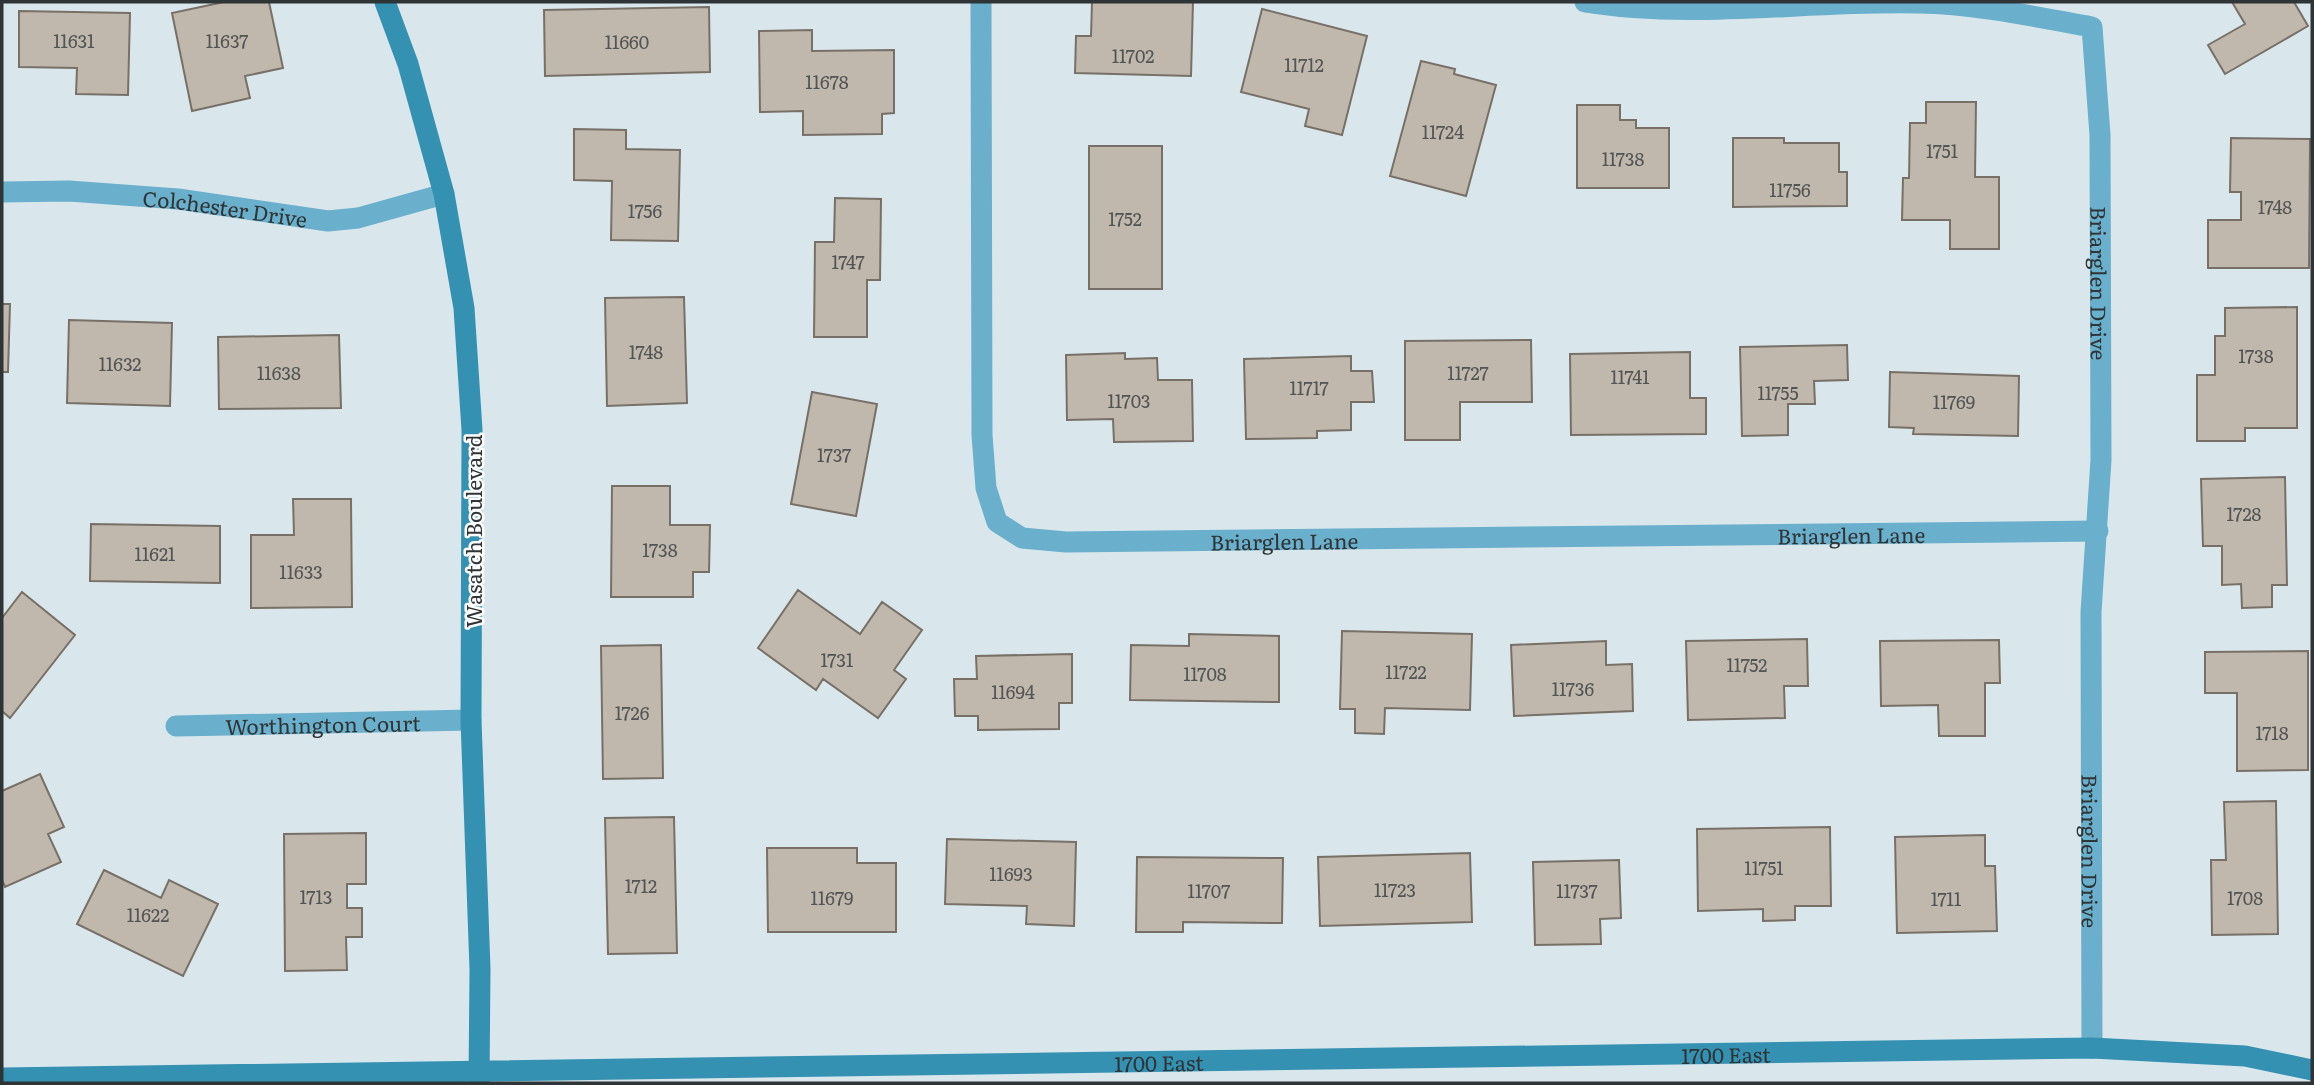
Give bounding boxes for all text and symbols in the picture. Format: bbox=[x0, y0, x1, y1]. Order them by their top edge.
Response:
house number: 11631 bbox=[53, 27, 95, 54]
house number: 11637 bbox=[206, 27, 248, 54]
house number: 11660 bbox=[605, 28, 649, 55]
house number: 11702 bbox=[1112, 42, 1154, 69]
house number: 11712 bbox=[1284, 51, 1324, 78]
house number: 11678 bbox=[805, 68, 849, 95]
house number: 11724 bbox=[1422, 118, 1464, 145]
house number: 1751 bbox=[1926, 137, 1958, 164]
house number: 11738 bbox=[1602, 145, 1644, 172]
house number: 11756 bbox=[1769, 176, 1811, 203]
street label: Colchester Drive bbox=[142, 181, 310, 233]
house number: 1748 bbox=[2258, 193, 2292, 220]
house number: 1756 bbox=[628, 197, 662, 224]
house number: 1752 bbox=[1108, 205, 1142, 232]
street label: Briarglen Drive bbox=[2085, 206, 2116, 361]
house number: 1747 bbox=[831, 248, 865, 275]
house number: 1748 bbox=[629, 338, 663, 365]
house number: 1738 bbox=[2238, 342, 2274, 369]
house number: 11632 bbox=[99, 350, 141, 377]
house number: 11638 bbox=[257, 359, 301, 386]
house number: 11727 bbox=[1447, 359, 1489, 386]
house number: 11741 bbox=[1610, 363, 1650, 390]
house number: 11717 bbox=[1289, 374, 1329, 401]
house number: 11755 bbox=[1757, 379, 1799, 406]
house number: 11703 bbox=[1107, 387, 1151, 414]
house number: 11769 bbox=[1933, 388, 1975, 415]
street label: Wasatch Boulevard bbox=[457, 434, 488, 628]
house number: 1737 bbox=[817, 441, 851, 468]
house number: 1728 bbox=[2227, 500, 2262, 527]
street label: Briarglen Lane bbox=[1777, 517, 1926, 550]
street label: Briarglen Lane bbox=[1210, 523, 1359, 556]
house number: 1738 bbox=[642, 536, 678, 563]
house number: 11621 bbox=[135, 540, 175, 567]
house number: 11633 bbox=[279, 558, 323, 585]
house number: 1731 bbox=[821, 646, 853, 673]
house number: 11752 bbox=[1727, 651, 1767, 678]
house number: 11722 bbox=[1385, 658, 1427, 685]
house number: 11708 bbox=[1183, 660, 1227, 687]
house number: 11736 bbox=[1552, 675, 1595, 702]
house number: 11694 bbox=[991, 678, 1035, 705]
house number: 1726 bbox=[615, 699, 650, 726]
street label: Worthington Court bbox=[225, 706, 421, 740]
house number: 1718 bbox=[2255, 719, 2289, 746]
street label: Briarglen Drive bbox=[2076, 774, 2107, 928]
house number: 11751 bbox=[1744, 854, 1784, 881]
house number: 11693 bbox=[989, 860, 1033, 887]
house number: 1712 bbox=[625, 872, 657, 899]
house number: 11723 bbox=[1374, 876, 1416, 903]
house number: 11707 bbox=[1188, 877, 1230, 904]
house number: 11737 bbox=[1556, 877, 1598, 904]
house number: 1713 bbox=[300, 883, 333, 910]
house number: 11679 bbox=[811, 884, 853, 911]
house number: 1708 bbox=[2227, 884, 2263, 911]
house number: 1711 bbox=[1931, 885, 1961, 912]
house number: 11622 bbox=[127, 901, 169, 928]
street label: 1700 East bbox=[1681, 1037, 1771, 1069]
street label: 1700 East bbox=[1114, 1045, 1204, 1078]

